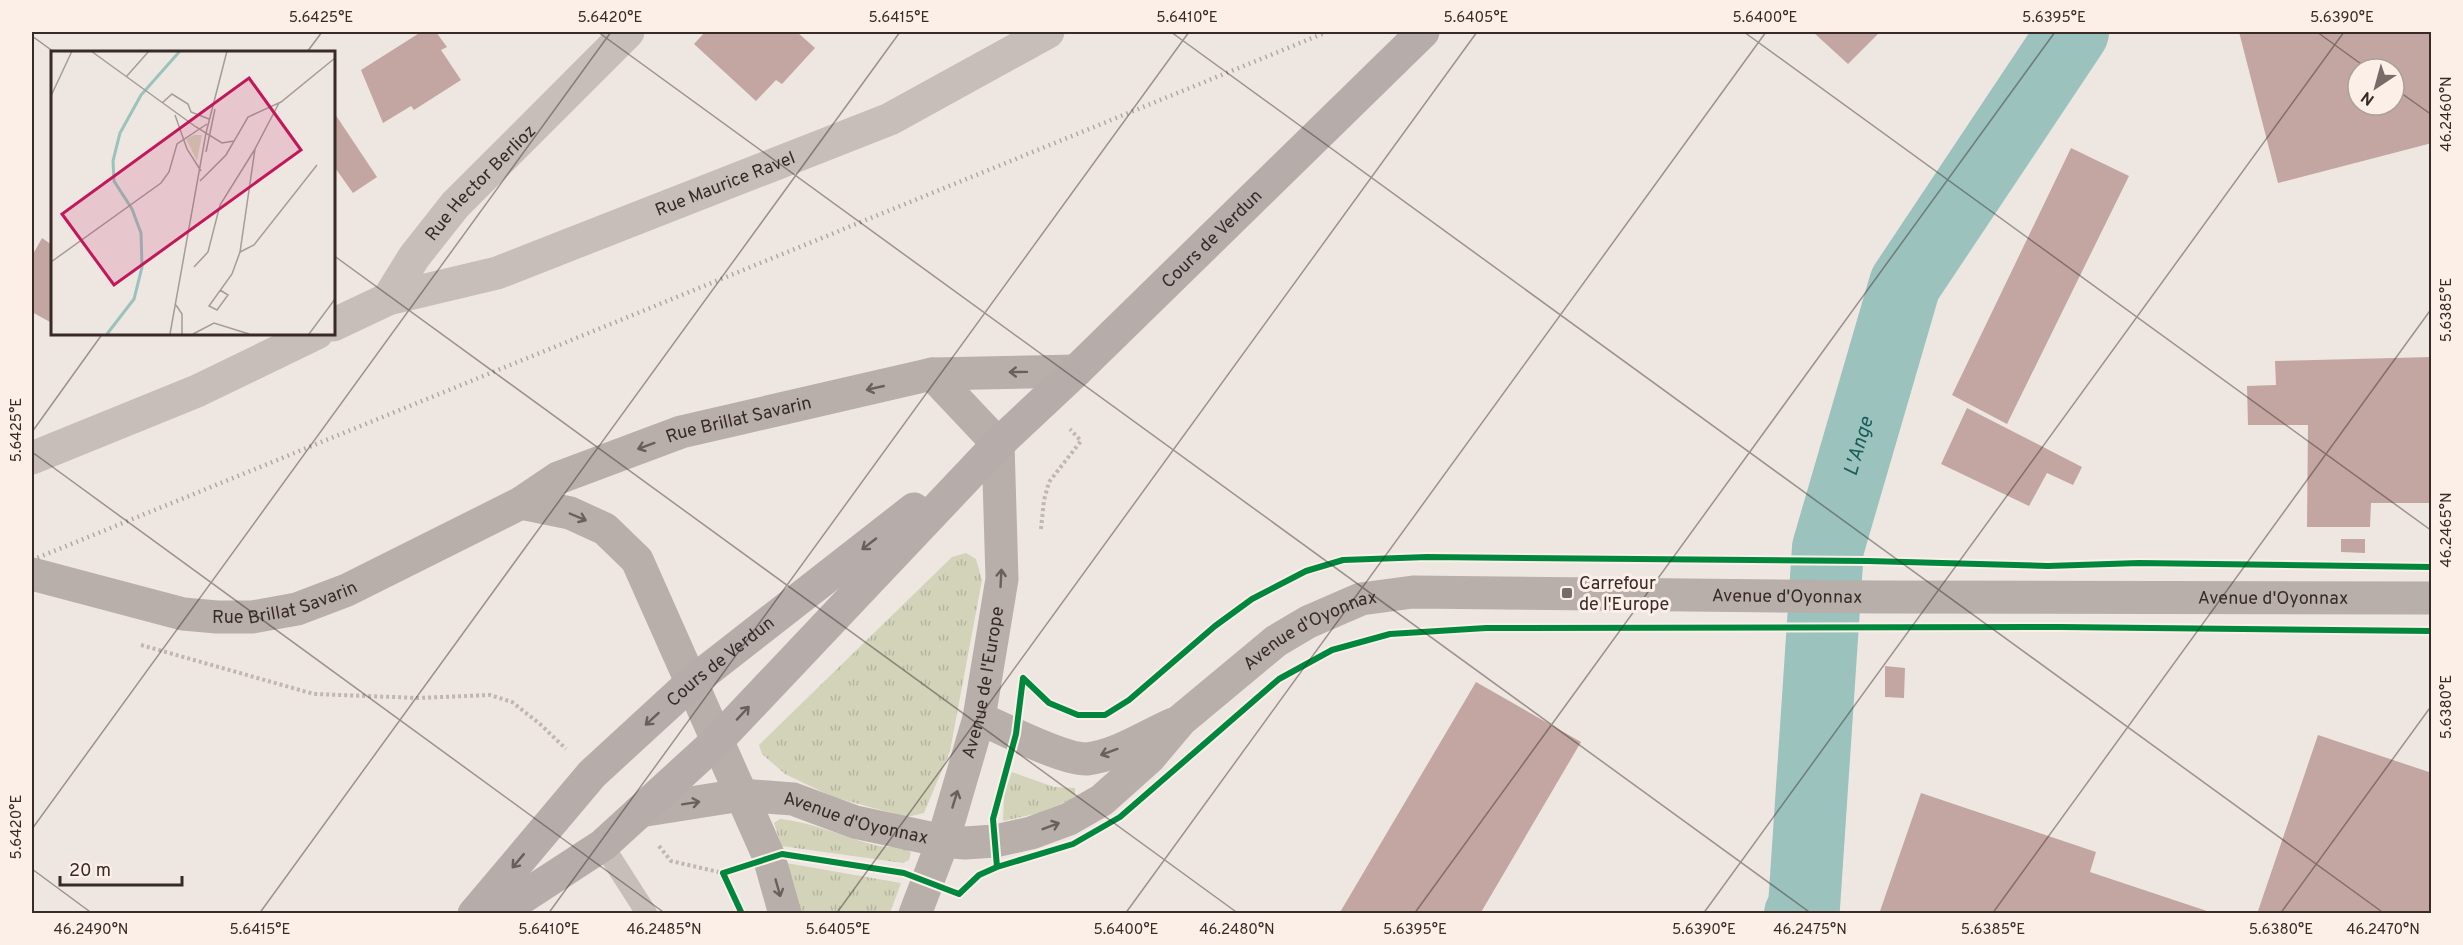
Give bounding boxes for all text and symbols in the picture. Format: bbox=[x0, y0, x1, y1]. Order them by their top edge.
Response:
text: 5.6425°E bbox=[289, 9, 353, 28]
text: 5.6420°E bbox=[578, 9, 642, 28]
text: 5.6415°E bbox=[869, 9, 930, 28]
text: 5.6410°E bbox=[1156, 9, 1218, 28]
text: 5.6405°E bbox=[1443, 9, 1509, 28]
text: 5.6400°E bbox=[1732, 9, 1798, 28]
text: 5.6395°E bbox=[2022, 9, 2086, 28]
text: 5.6390°E bbox=[2310, 9, 2374, 28]
inset map bbox=[51, 51, 334, 334]
north arrow bbox=[2346, 57, 2406, 117]
text: 46.2460°N bbox=[2438, 76, 2457, 152]
text: N bbox=[2358, 86, 2379, 109]
street label: Rue Hector Berlioz bbox=[421, 120, 542, 246]
street label: Rue Maurice Ravel bbox=[652, 147, 799, 223]
street label: Cours de Verdun bbox=[1157, 185, 1268, 294]
text: 5.6385°E bbox=[2438, 278, 2457, 342]
one-way arrow bbox=[1008, 366, 1028, 378]
one-way arrow bbox=[866, 382, 885, 394]
street label: Rue Brillat Savarin bbox=[663, 392, 814, 450]
text: 5.6425°E bbox=[8, 398, 27, 462]
water label: L'Ange bbox=[1839, 413, 1881, 479]
one-way arrow bbox=[637, 441, 656, 452]
text: 46.2465°N bbox=[2438, 492, 2457, 568]
one-way arrow bbox=[568, 512, 587, 523]
one-way arrow bbox=[861, 538, 877, 551]
one-way arrow bbox=[996, 568, 1007, 588]
place label: Carrefour de l'Europe bbox=[1579, 573, 1669, 617]
street label: Rue Brillat Savarin bbox=[212, 577, 362, 631]
street label: Avenue d'Oyonnax bbox=[1712, 585, 1862, 610]
marker: Carrefour de l'Europe bbox=[1560, 586, 1574, 600]
street label: Avenue d'Oyonnax bbox=[1239, 587, 1378, 676]
street label: Avenue d'Oyonnax bbox=[2198, 588, 2348, 611]
street label: Avenue de l'Europe bbox=[958, 605, 1010, 762]
street label: Cours de Verdun bbox=[663, 612, 780, 713]
text: 5.6380°E bbox=[2438, 675, 2457, 739]
one-way arrow bbox=[736, 706, 751, 721]
one-way arrow bbox=[644, 712, 659, 726]
one-way arrow bbox=[1100, 748, 1118, 759]
street label: Avenue d'Oyonnax bbox=[782, 788, 930, 850]
one-way arrow bbox=[950, 790, 961, 809]
text: 5.6420°E bbox=[8, 795, 27, 859]
one-way arrow bbox=[680, 798, 700, 809]
one-way arrow bbox=[1041, 820, 1060, 831]
scale bar bbox=[60, 849, 182, 887]
one-way arrow bbox=[512, 853, 525, 869]
text: 20 m bbox=[69, 860, 111, 883]
one-way arrow bbox=[773, 878, 784, 897]
text: 46.2490°N bbox=[54, 921, 128, 940]
text: 5.6415°E bbox=[230, 921, 291, 940]
text: 5.6410°E bbox=[518, 921, 580, 940]
text: 46.2485°N bbox=[626, 921, 702, 940]
text: 5.6405°E bbox=[805, 921, 871, 940]
text: 5.6400°E bbox=[1093, 921, 1159, 940]
text: 46.2480°N bbox=[1199, 921, 1275, 940]
text: 5.6395°E bbox=[1383, 921, 1447, 940]
text: 5.6390°E bbox=[1672, 921, 1736, 940]
text: 46.2475°N bbox=[1773, 921, 1847, 940]
text: 5.6385°E bbox=[1961, 921, 2025, 940]
text: 5.6380°E bbox=[2249, 921, 2313, 940]
text: 46.2470°N bbox=[2346, 921, 2420, 940]

